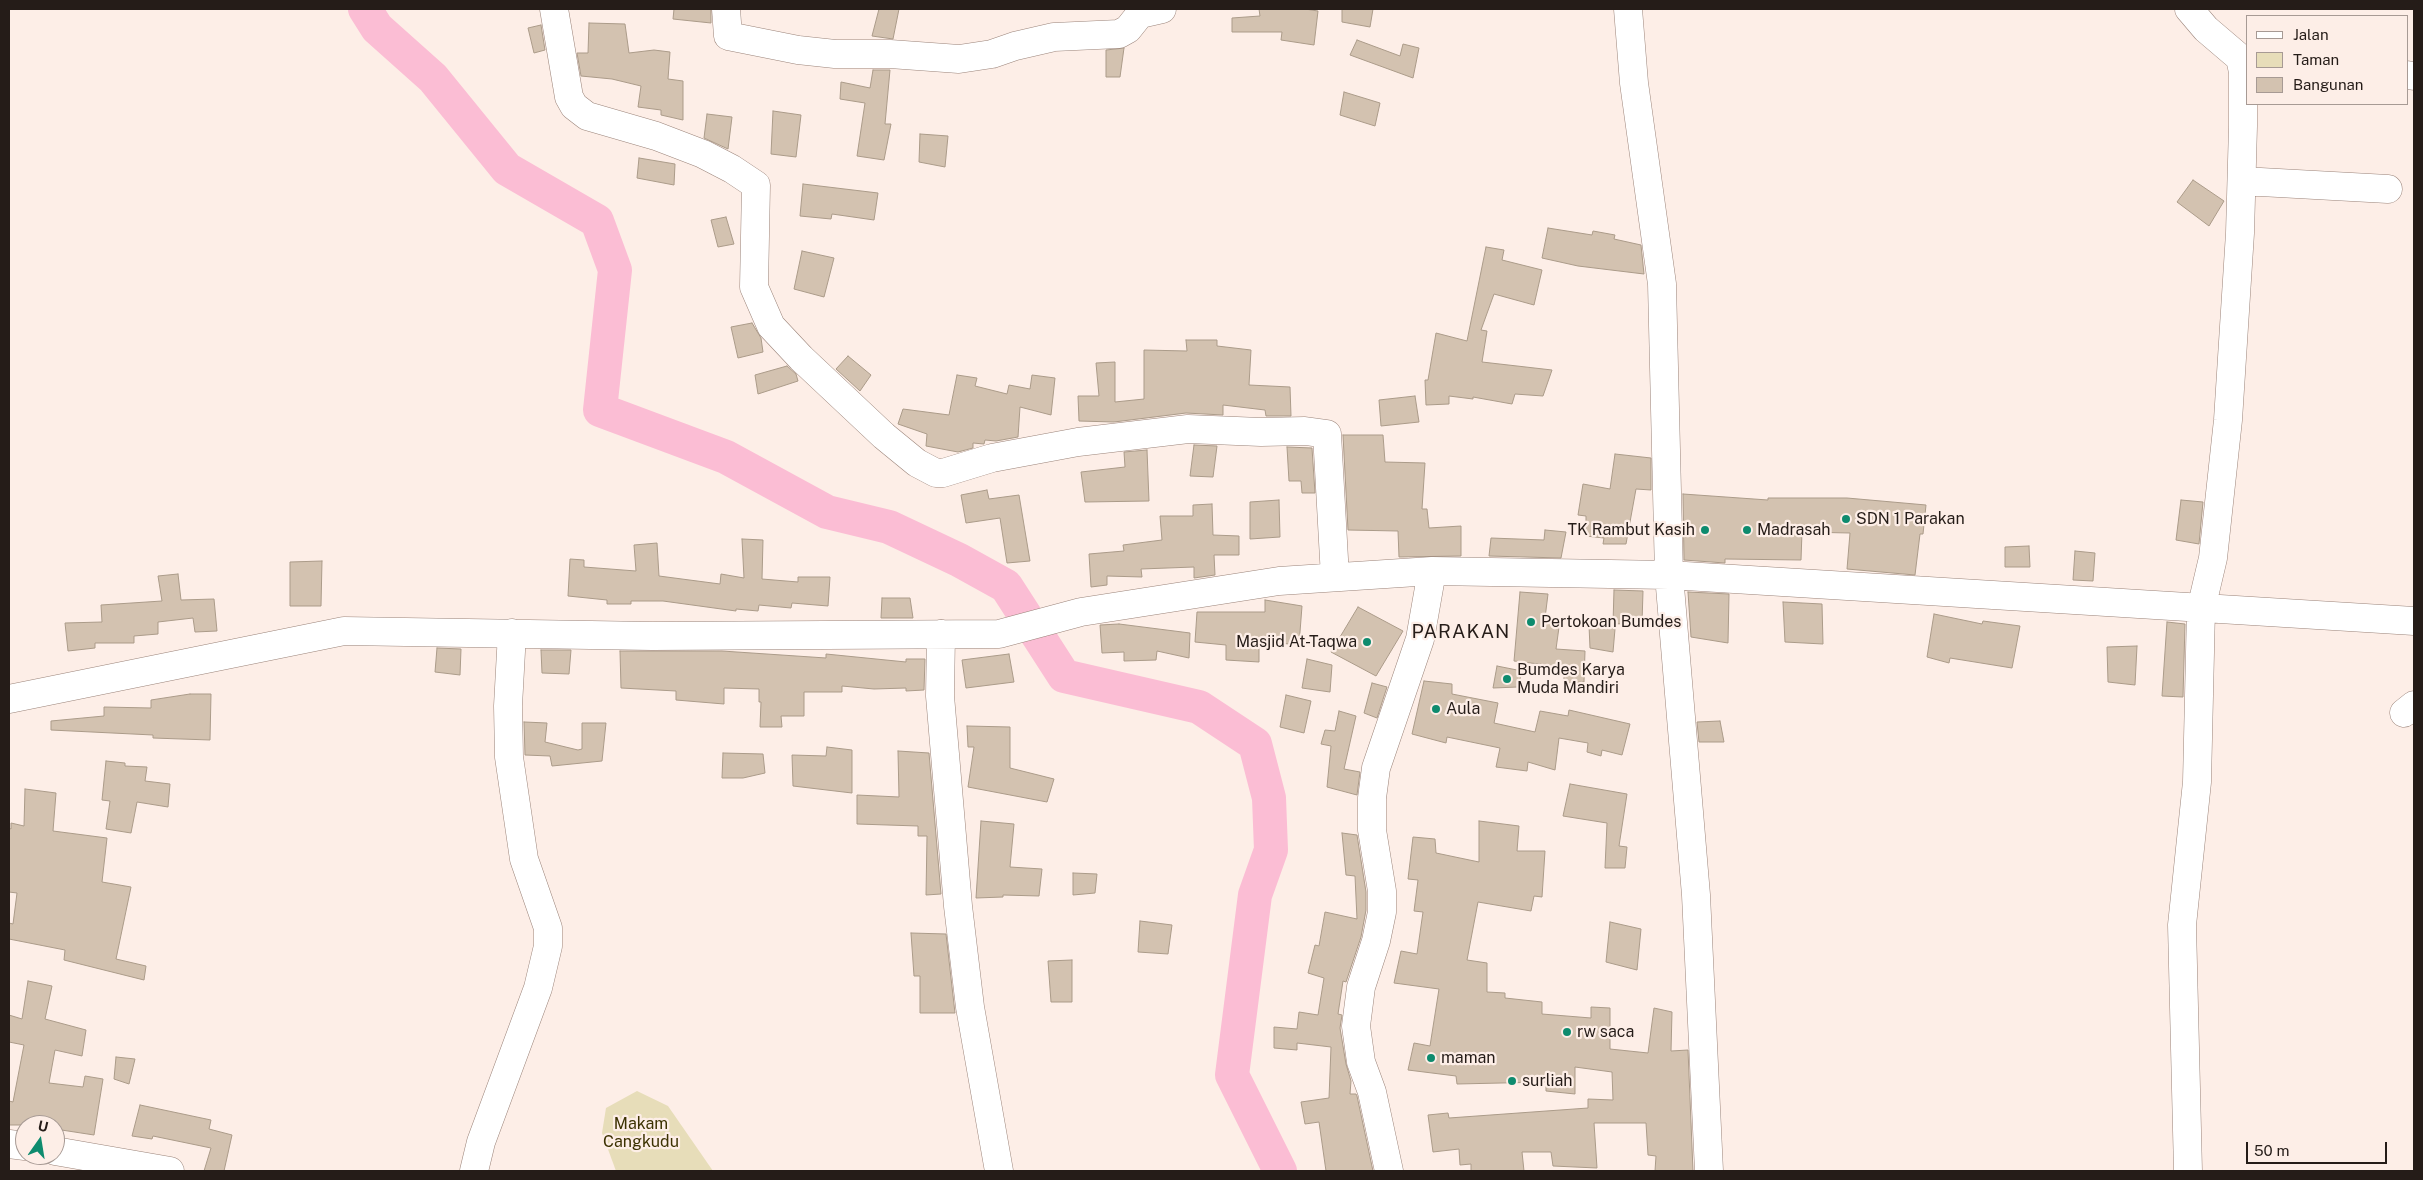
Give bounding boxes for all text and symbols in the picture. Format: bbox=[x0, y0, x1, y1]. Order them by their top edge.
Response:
legend bbox=[2246, 15, 2408, 105]
text: Jalan bbox=[2293, 26, 2329, 43]
text: Taman bbox=[2293, 51, 2339, 68]
text: Bangunan bbox=[2293, 76, 2364, 93]
place label: SDN 1 Parakan bbox=[1856, 509, 1965, 529]
marker: SDN 1 Parakan bbox=[1840, 513, 1852, 525]
place label: TK Rambut Kasih bbox=[1568, 520, 1695, 540]
place label: Madrasah bbox=[1757, 520, 1831, 540]
marker: TK Rambut Kasih bbox=[1699, 524, 1711, 536]
marker: Madrasah bbox=[1741, 524, 1753, 536]
place label: Pertokoan Bumdes bbox=[1541, 612, 1681, 632]
marker: Pertokoan Bumdes bbox=[1525, 616, 1537, 628]
district label: PARAKAN bbox=[1411, 621, 1511, 643]
place label: Masjid At-Taqwa bbox=[1236, 632, 1357, 652]
marker: Masjid At-Taqwa bbox=[1361, 636, 1373, 648]
place label: Bumdes Karya Muda Mandiri bbox=[1517, 660, 1625, 698]
marker: Bumdes Karya Muda Mandiri bbox=[1501, 673, 1513, 685]
place label: Aula bbox=[1446, 699, 1480, 719]
marker: Aula bbox=[1430, 703, 1442, 715]
place label: rw saca bbox=[1577, 1022, 1634, 1042]
marker: rw saca bbox=[1561, 1026, 1573, 1038]
place label: maman bbox=[1441, 1048, 1496, 1068]
marker: maman bbox=[1425, 1052, 1437, 1064]
place label: surliah bbox=[1522, 1071, 1573, 1091]
marker: surliah bbox=[1506, 1075, 1518, 1087]
park label: Makam Cangkudu bbox=[603, 1114, 679, 1152]
north arrow bbox=[15, 1115, 65, 1165]
text: U bbox=[36, 1117, 50, 1135]
scale bar bbox=[2248, 1132, 2389, 1164]
text: 50 m bbox=[2254, 1142, 2289, 1159]

